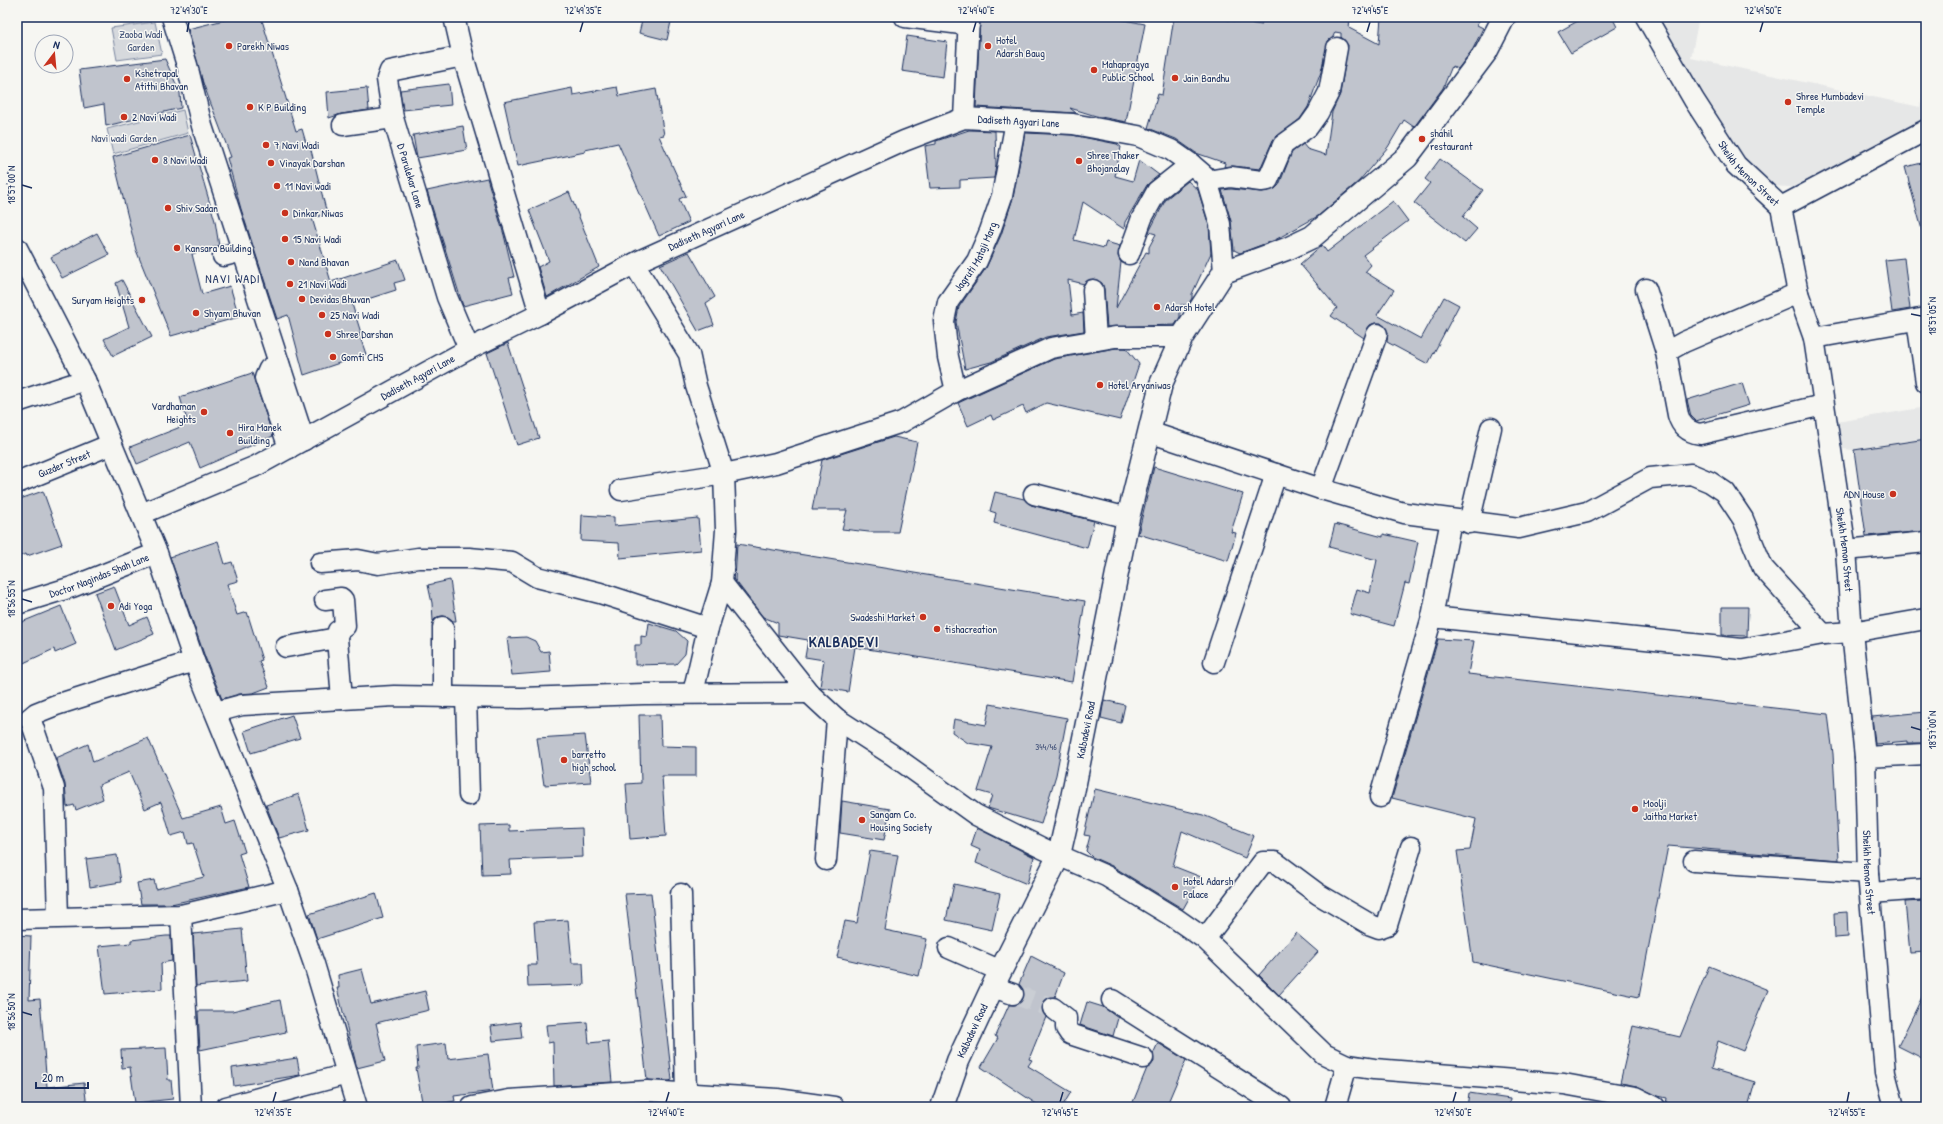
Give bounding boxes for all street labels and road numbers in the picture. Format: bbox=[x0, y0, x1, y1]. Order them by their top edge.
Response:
street label: Dadiseth Agyari Lane bbox=[977, 112, 1061, 130]
street label: Sheikh Memon Street bbox=[1715, 138, 1783, 209]
street label: D Parulekar Lane bbox=[394, 142, 427, 210]
street label: Dadiseth Agyari Lane bbox=[666, 207, 747, 254]
street label: Jagruti Mataji Marg bbox=[951, 220, 1000, 294]
street label: Dadiseth Agyari Lane bbox=[378, 351, 458, 403]
street label: Guzder Street bbox=[36, 447, 93, 481]
street label: Sheikh Memon Street bbox=[1833, 507, 1856, 592]
street label: Doctor Nagindas Shah Lane bbox=[47, 550, 152, 601]
street label: Kalbadevi Road bbox=[1073, 699, 1098, 760]
street label: Sheikh Memon Street bbox=[1860, 830, 1879, 915]
street label: Kalbadevi Road bbox=[953, 1001, 991, 1060]

